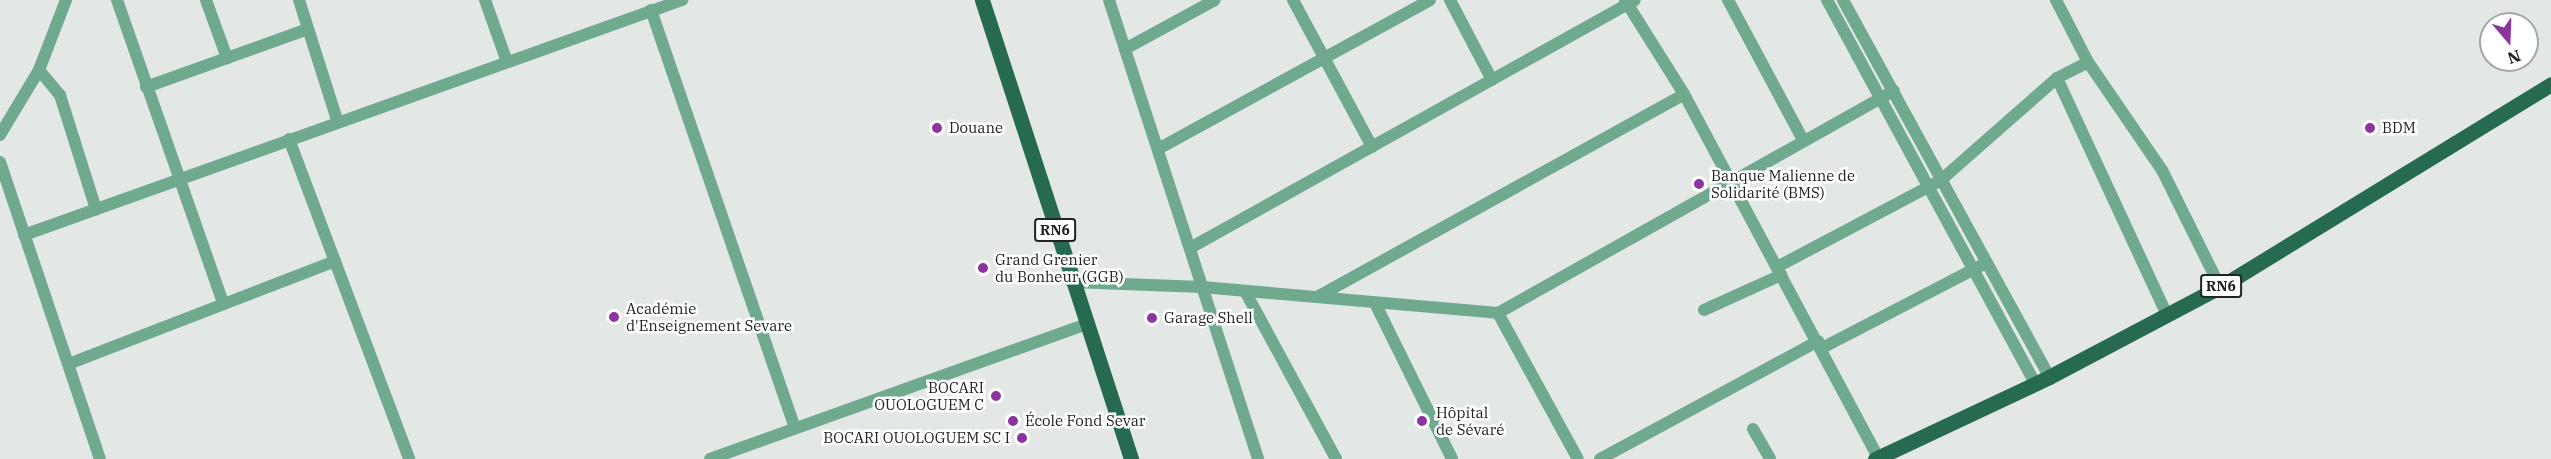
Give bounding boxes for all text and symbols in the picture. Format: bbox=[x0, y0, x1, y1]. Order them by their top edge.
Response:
north arrow bbox=[2479, 12, 2539, 72]
text: N bbox=[2505, 46, 2523, 69]
place label: Douane bbox=[949, 119, 1003, 137]
place label: BDM bbox=[2382, 119, 2416, 137]
marker: Douane bbox=[930, 121, 944, 135]
marker: BDM bbox=[2363, 121, 2377, 135]
place label: Banque Malienne de Solidarité (BMS) bbox=[1711, 166, 1855, 201]
marker: Banque Malienne de Solidarité (BMS) bbox=[1692, 177, 1706, 191]
road number: RN6 bbox=[1034, 219, 1076, 241]
place label: Grand Grenier du Bonheur (GGB) bbox=[995, 250, 1124, 285]
marker: Grand Grenier du Bonheur (GGB) bbox=[976, 261, 990, 275]
road number: RN6 bbox=[2200, 275, 2242, 297]
place label: Académie d'Enseignement Sevare bbox=[626, 299, 792, 334]
place label: Garage Shell bbox=[1164, 309, 1253, 327]
marker: Académie d'Enseignement Sevare bbox=[607, 310, 621, 324]
marker: Garage Shell bbox=[1145, 311, 1159, 325]
place label: BOCARI OUOLOGUEM C bbox=[874, 378, 984, 413]
marker: BOCARI OUOLOGUEM C bbox=[989, 389, 1003, 403]
place label: Hôpital de Sévaré bbox=[1436, 403, 1504, 438]
place label: École Fond Sevar bbox=[1025, 412, 1145, 430]
marker: Hôpital de Sévaré bbox=[1413, 412, 1431, 430]
marker: École Fond Sevar bbox=[1006, 414, 1020, 428]
place label: BOCARI OUOLOGUEM SC I bbox=[823, 429, 1010, 447]
marker: BOCARI OUOLOGUEM SC I bbox=[1015, 431, 1029, 445]

